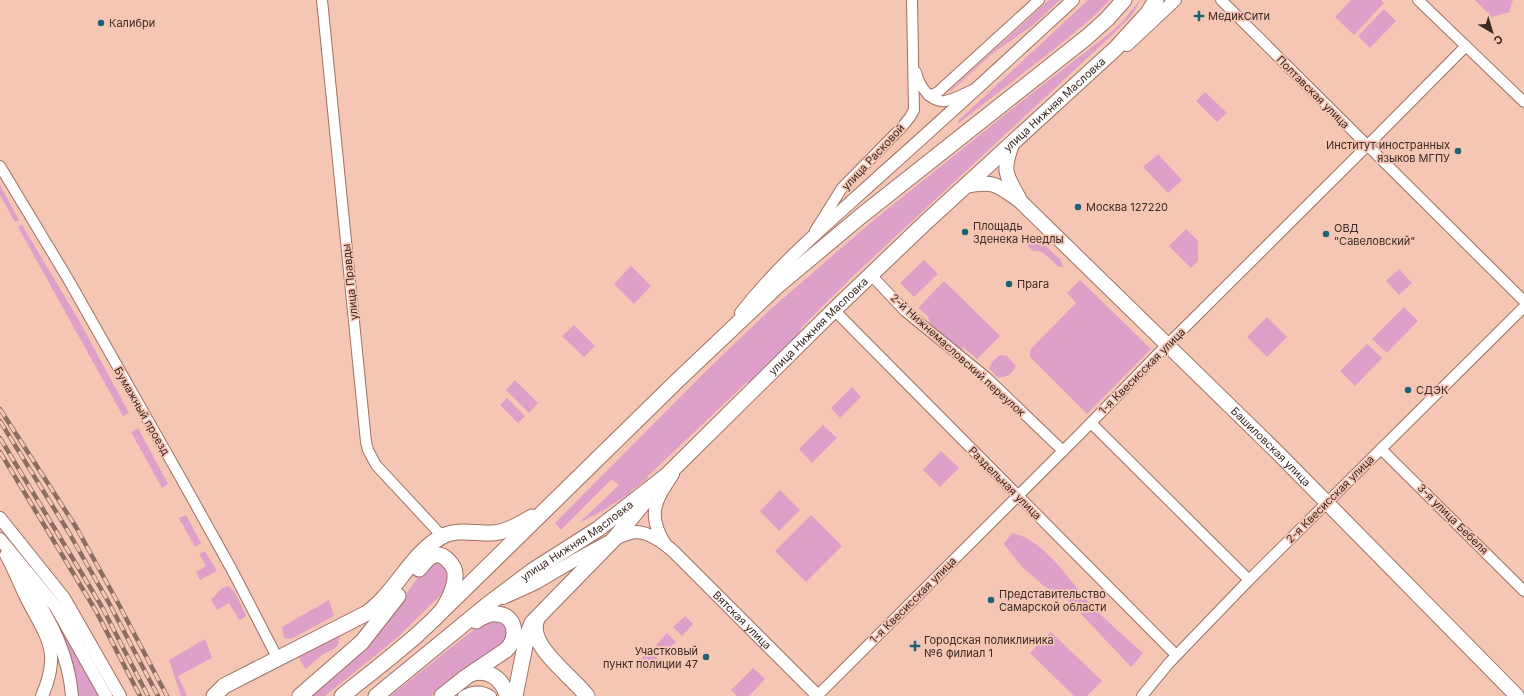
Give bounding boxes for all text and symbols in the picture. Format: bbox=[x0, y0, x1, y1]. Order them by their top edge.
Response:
place label: МедикСити bbox=[1208, 9, 1270, 23]
marker: МедикСити bbox=[1193, 10, 1205, 22]
north arrow bbox=[1472, 12, 1512, 52]
place label: Калибри bbox=[109, 16, 155, 30]
marker: Калибри bbox=[96, 18, 106, 28]
text: С bbox=[1491, 32, 1506, 48]
street label: Полтавская улица bbox=[1274, 53, 1352, 131]
street label: улица Нижняя Масловка bbox=[1000, 54, 1108, 155]
street label: улица Расковой bbox=[839, 121, 907, 193]
place label: Институт иностранных языков МГПУ bbox=[1326, 138, 1450, 165]
marker: Институт иностранных языков МГПУ bbox=[1453, 146, 1463, 156]
place label: Москва 127220 bbox=[1086, 200, 1168, 214]
marker: Москва 127220 bbox=[1073, 202, 1083, 212]
place label: Площадь Зденека Неедлы bbox=[973, 219, 1064, 246]
place label: ОВД "Савеловский" bbox=[1334, 221, 1415, 248]
marker: Площадь Зденека Неедлы bbox=[960, 227, 970, 237]
marker: ОВД "Савеловский" bbox=[1321, 229, 1331, 239]
street label: улица Правды bbox=[339, 243, 361, 321]
street label: улица Нижняя Масловка bbox=[766, 274, 871, 378]
place label: Прага bbox=[1017, 277, 1049, 291]
marker: Прага bbox=[1004, 279, 1014, 289]
street label: 2-й Нижнемасловский переулок bbox=[888, 291, 1028, 419]
street label: 1-я Квесисская улица bbox=[1096, 325, 1188, 417]
street label: Бумажный проезд bbox=[111, 364, 173, 458]
place label: СДЭК bbox=[1416, 383, 1449, 397]
marker: СДЭК bbox=[1403, 385, 1413, 395]
street label: Башиловская улица bbox=[1228, 404, 1314, 489]
street label: Раздельная улица bbox=[966, 444, 1044, 522]
street label: 2-я Квесисская улица bbox=[1283, 452, 1377, 546]
street label: 3-я улица Бебеля bbox=[1415, 481, 1491, 557]
street label: улица Нижняя Масловка bbox=[518, 497, 636, 584]
street label: 1-я Квесисская улица bbox=[867, 554, 959, 646]
place label: Представительство Самарской области bbox=[999, 587, 1107, 614]
street label: Вятская улица bbox=[710, 588, 774, 652]
marker: Представительство Самарской области bbox=[986, 595, 996, 605]
place label: Городская поликлиника №6 филиал 1 bbox=[924, 633, 1054, 660]
marker: Городская поликлиника №6 филиал 1 bbox=[909, 640, 921, 652]
place label: Участковый пункт полиции 47 bbox=[603, 644, 698, 671]
marker: Участковый пункт полиции 47 bbox=[701, 652, 711, 662]

